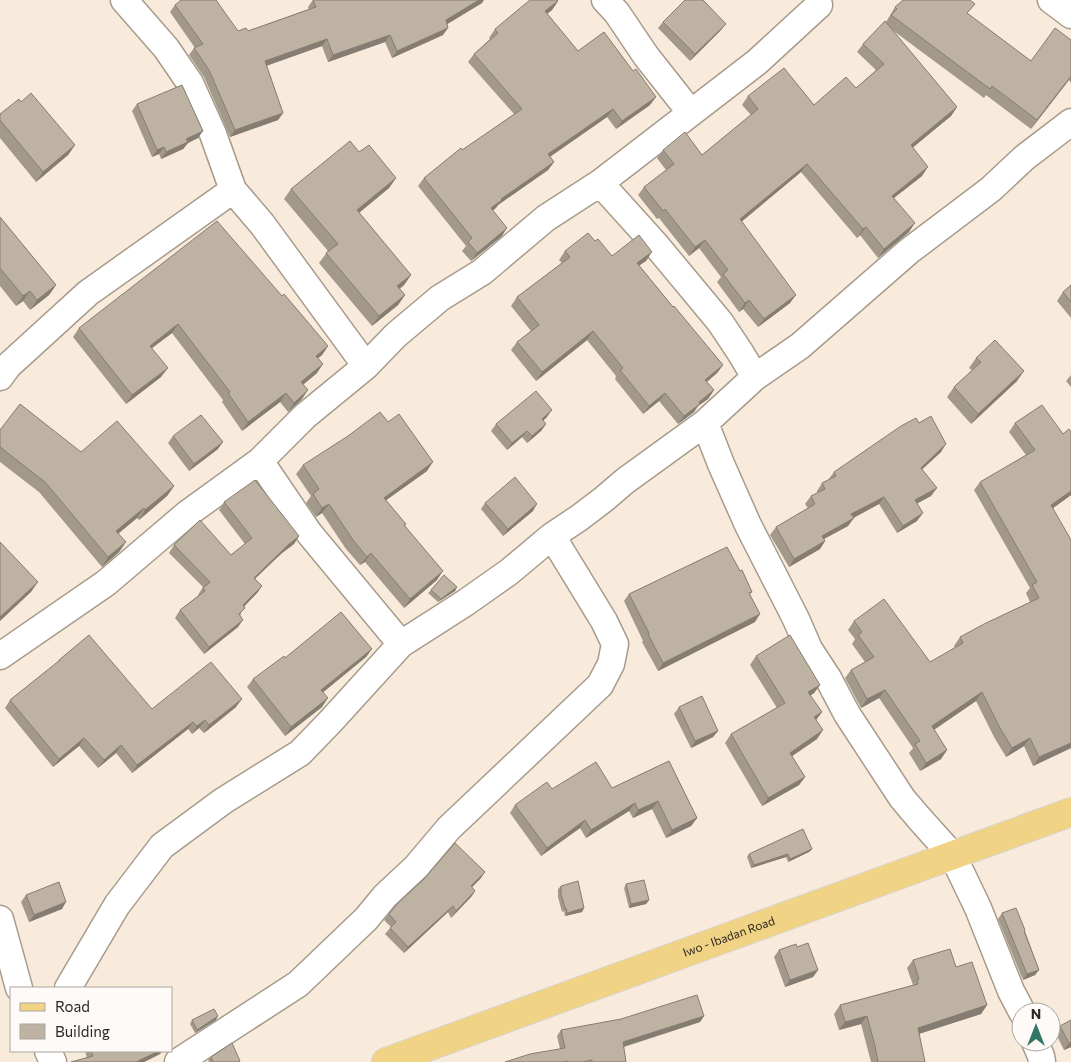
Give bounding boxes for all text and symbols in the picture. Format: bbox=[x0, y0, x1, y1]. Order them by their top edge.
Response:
street label: Iwo - Ibadan Road bbox=[681, 913, 777, 959]
legend bbox=[10, 987, 172, 1052]
text: Road bbox=[55, 997, 90, 1015]
north arrow bbox=[1011, 1002, 1061, 1052]
text: N bbox=[1031, 1005, 1041, 1022]
text: Building bbox=[55, 1022, 110, 1040]

